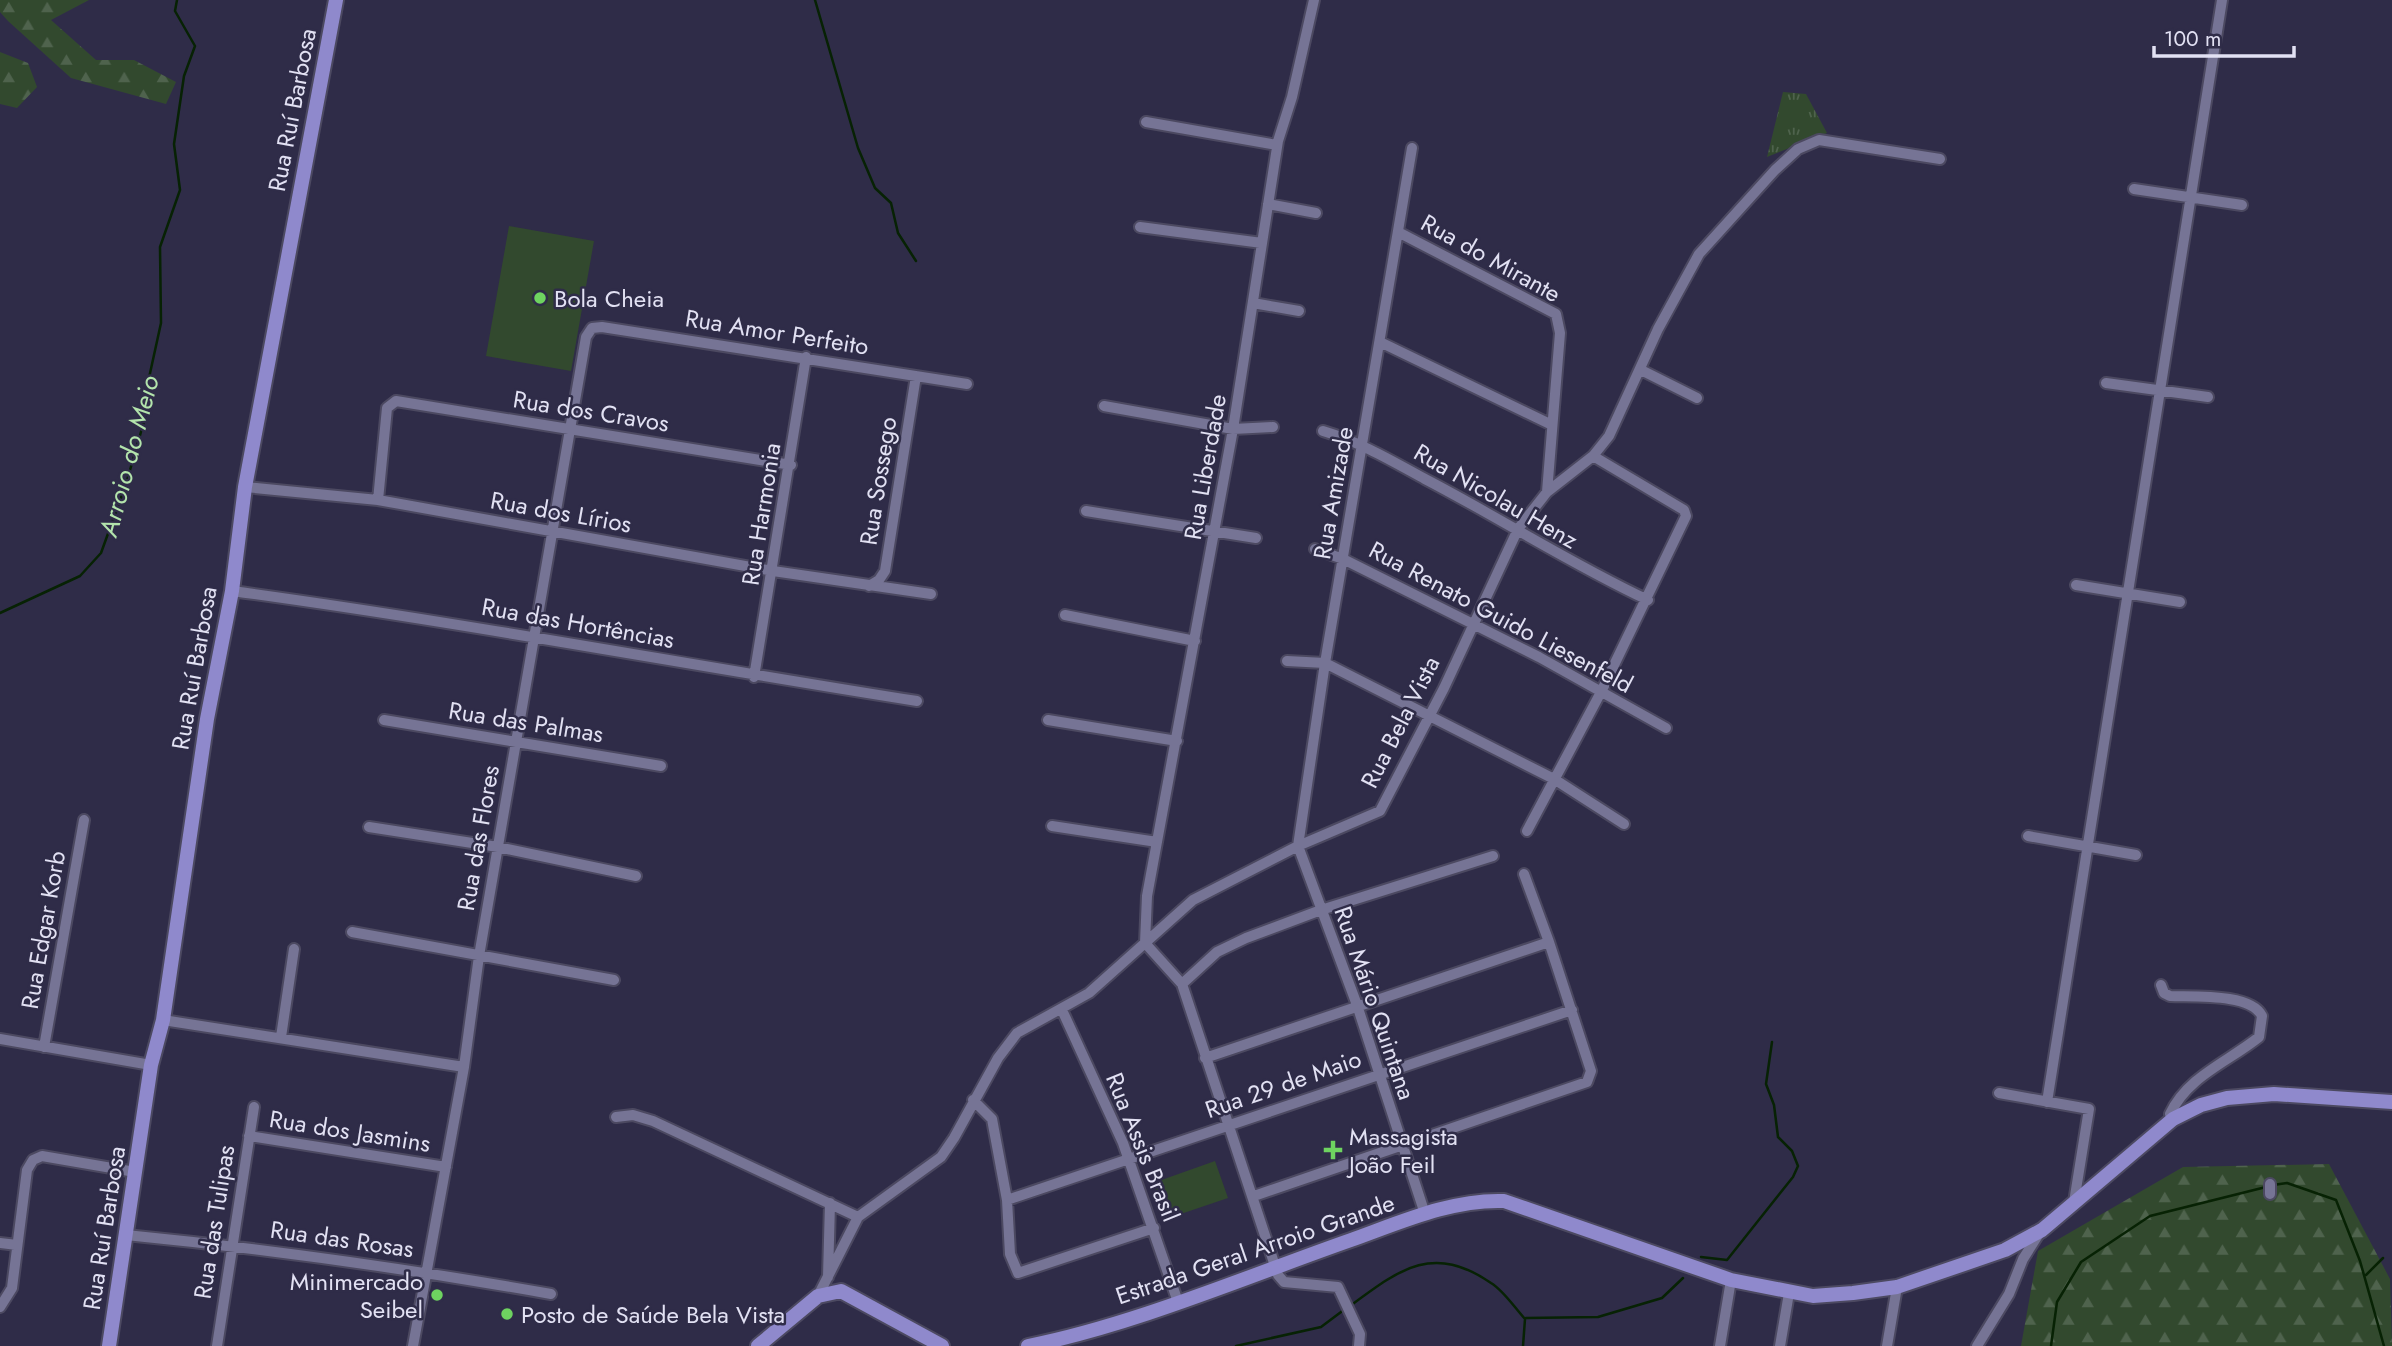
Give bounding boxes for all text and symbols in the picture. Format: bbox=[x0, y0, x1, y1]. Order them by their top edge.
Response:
scale bar bbox=[2154, 14, 2294, 58]
text: 100 m bbox=[2164, 24, 2221, 54]
street label: Rua Ruí Barbosa bbox=[259, 25, 325, 195]
street label: Rua do Mirante bbox=[1415, 205, 1567, 311]
place label: Bola Cheia bbox=[554, 281, 664, 316]
marker: Bola Cheia bbox=[532, 290, 548, 306]
street label: Rua Amor Perfeito bbox=[683, 300, 871, 364]
water label: Arroio do Meio bbox=[89, 371, 169, 542]
street label: Rua dos Cravos bbox=[510, 381, 672, 441]
street label: Rua Liberdade bbox=[1175, 391, 1235, 543]
street label: Rua Sossego bbox=[851, 414, 905, 548]
street label: Rua Amizade bbox=[1304, 424, 1362, 562]
street label: Rua Nicolau Henz bbox=[1407, 435, 1585, 557]
street label: Rua Harmonia bbox=[732, 440, 790, 588]
street label: Rua dos Lírios bbox=[488, 482, 634, 542]
street label: Rua Renato Guido Liesenfeld bbox=[1363, 532, 1639, 702]
street label: Rua Ruí Barbosa bbox=[162, 583, 226, 753]
street label: Rua das Hortências bbox=[479, 589, 677, 657]
street label: Rua Bela Vista bbox=[1352, 650, 1448, 794]
street label: Rua das Palmas bbox=[446, 692, 606, 752]
street label: Rua das Flores bbox=[448, 762, 508, 914]
street label: Rua Edgar Korb bbox=[12, 848, 74, 1012]
street label: Rua Mário Quintana bbox=[1325, 902, 1425, 1104]
street label: Rua 29 de Maio bbox=[1200, 1041, 1366, 1127]
street label: Rua Assis Brasil bbox=[1097, 1067, 1189, 1227]
street label: Rua dos Jasmins bbox=[267, 1101, 433, 1161]
place label: Massagista João Feil bbox=[1346, 1119, 1458, 1182]
marker: Massagista João Feil bbox=[1323, 1140, 1343, 1160]
street label: Rua das Tulipas bbox=[185, 1143, 243, 1301]
street label: Rua Ruí Barbosa bbox=[74, 1144, 134, 1312]
street label: Estrada Geral Arroio Grande bbox=[1111, 1185, 1399, 1313]
street label: Rua das Rosas bbox=[268, 1212, 416, 1266]
place label: Minimercado Seibel bbox=[290, 1264, 423, 1327]
marker: Minimercado Seibel bbox=[429, 1287, 445, 1303]
place label: Posto de Saúde Bela Vista bbox=[521, 1297, 785, 1332]
marker: Posto de Saúde Bela Vista bbox=[499, 1306, 515, 1322]

